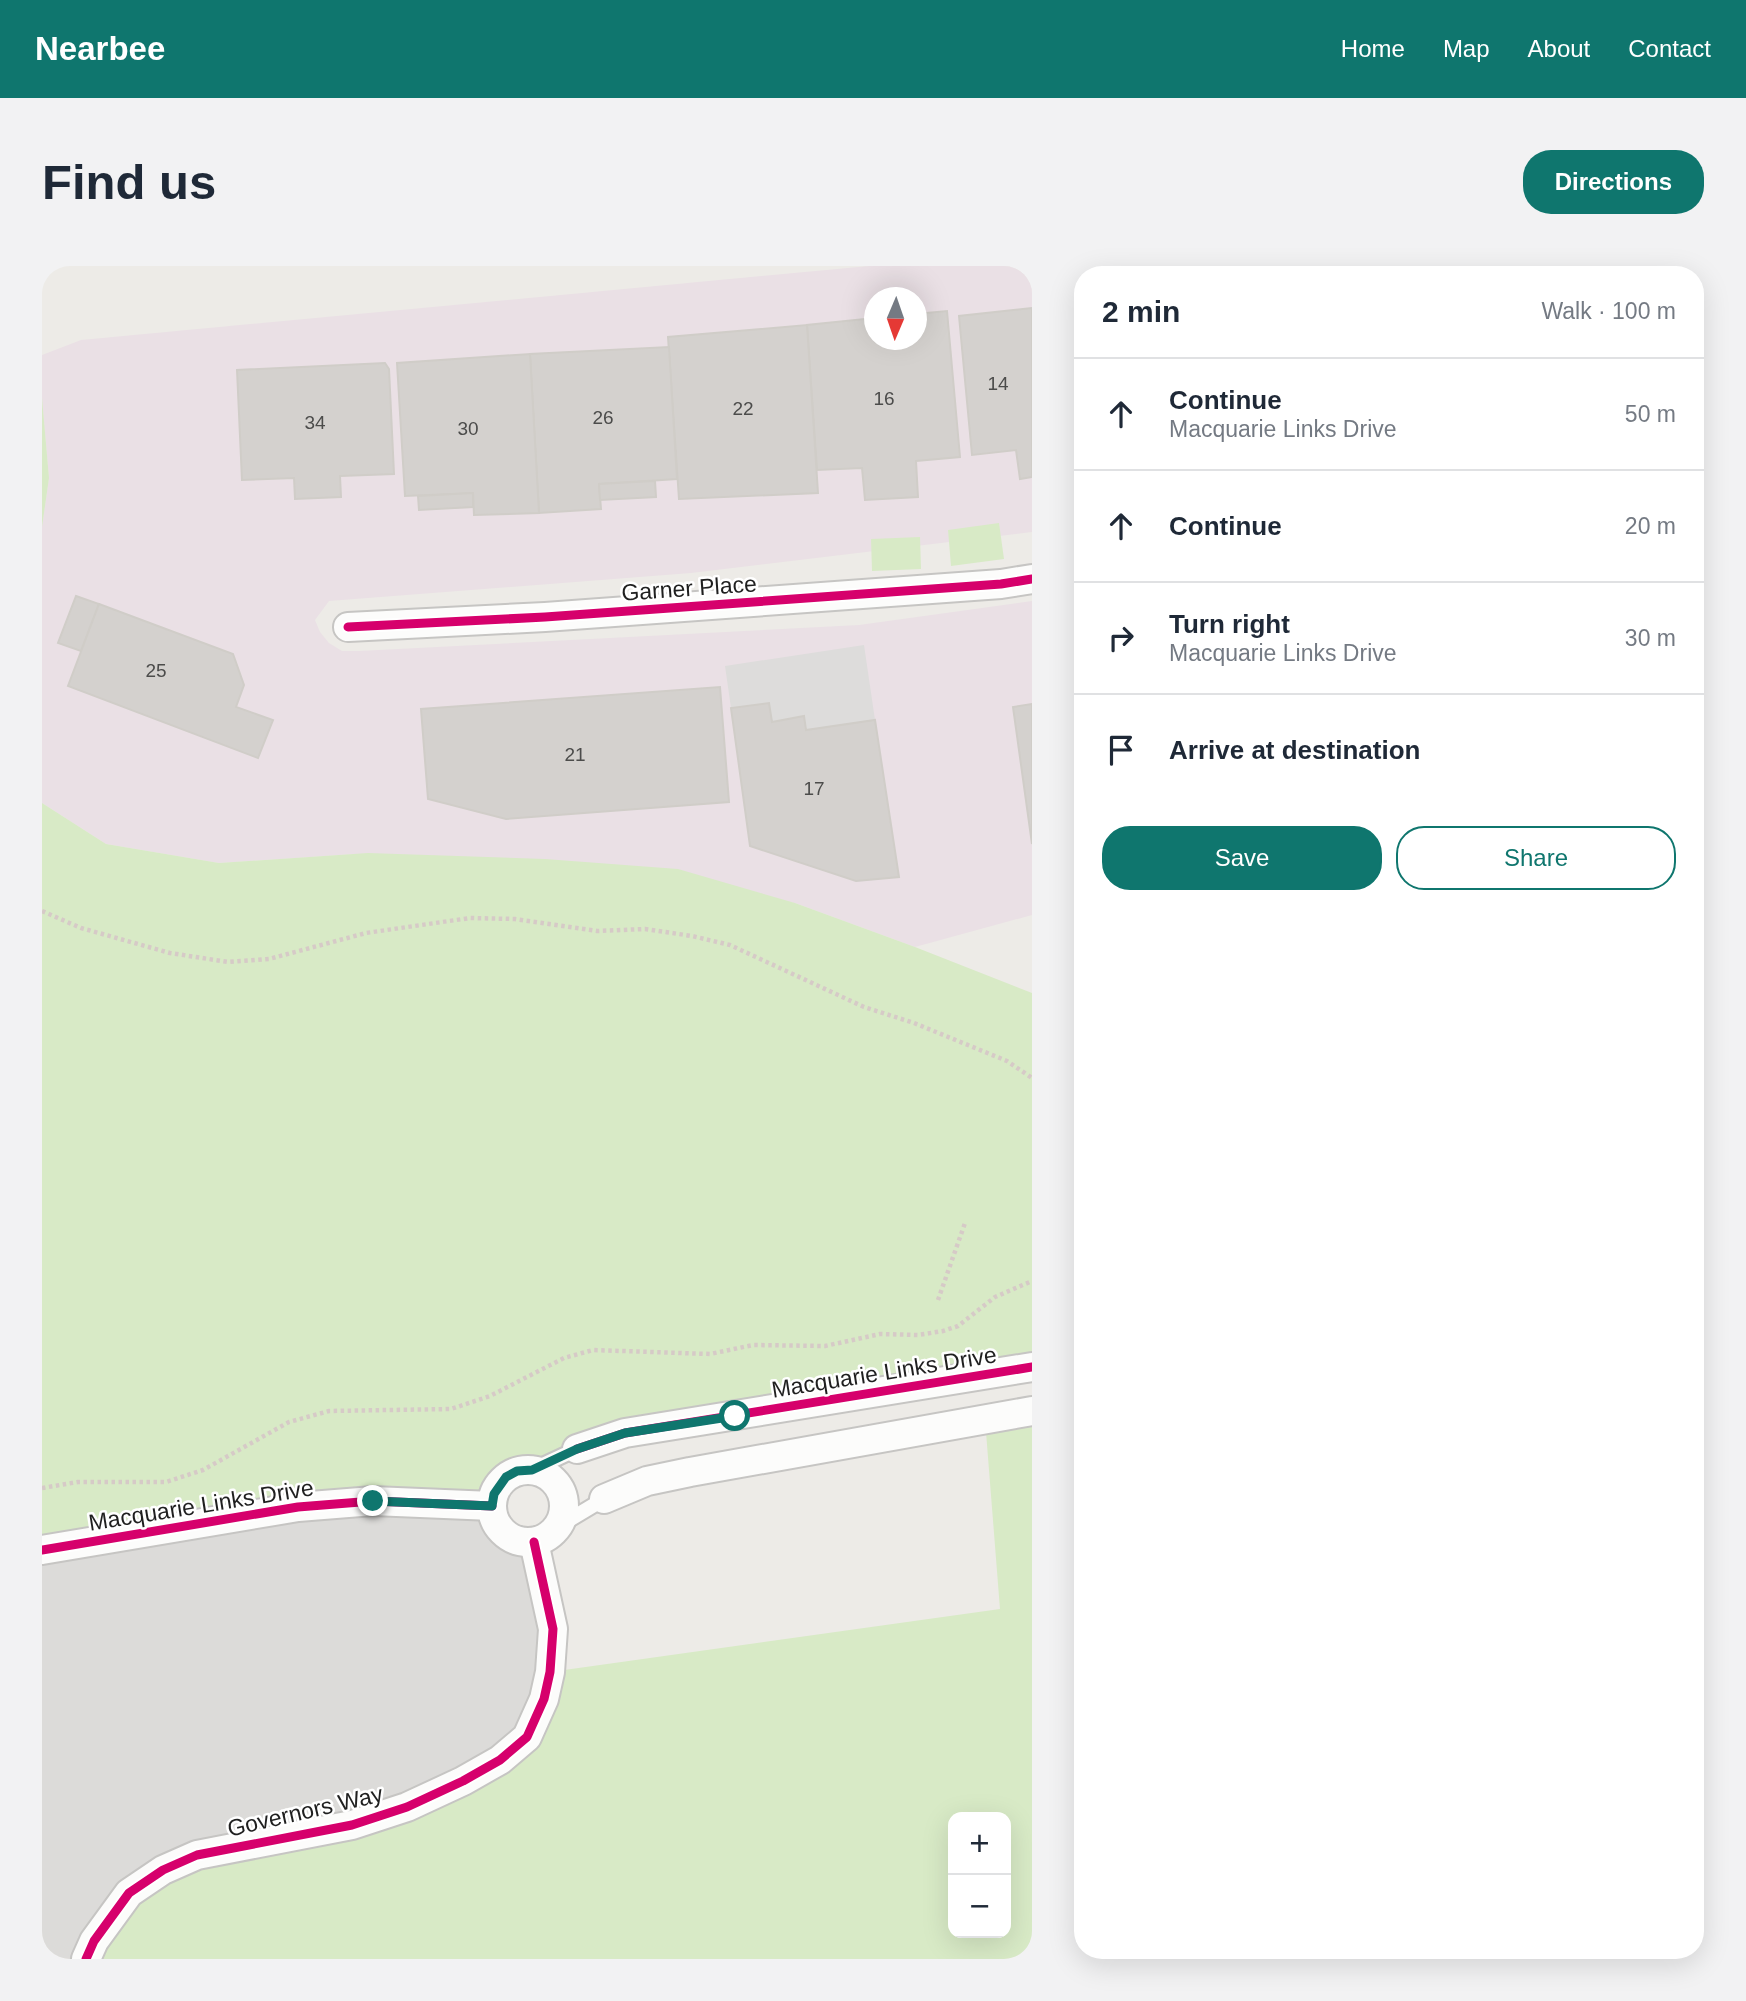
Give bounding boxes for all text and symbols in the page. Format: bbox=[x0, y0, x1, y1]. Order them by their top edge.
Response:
text: Nearbee bbox=[35, 30, 165, 67]
text: Home bbox=[1341, 35, 1405, 62]
text: Map bbox=[1443, 35, 1490, 62]
text: About bbox=[1528, 35, 1590, 62]
text: Contact bbox=[1628, 35, 1711, 62]
button: Directions bbox=[1523, 150, 1704, 214]
text: Find us bbox=[42, 155, 216, 209]
north arrow bbox=[864, 287, 927, 350]
text: 2 min bbox=[1102, 295, 1180, 328]
text: Walk · 100 m bbox=[1541, 298, 1676, 324]
house number: 14 bbox=[987, 373, 1009, 394]
text: Continue bbox=[1169, 385, 1282, 415]
house number: 16 bbox=[873, 388, 895, 409]
icon: ahead bbox=[1102, 395, 1140, 433]
house number: 22 bbox=[732, 398, 754, 419]
text: 50 m bbox=[1625, 401, 1676, 427]
house number: 26 bbox=[592, 407, 614, 428]
house number: 34 bbox=[304, 412, 326, 433]
text: Macquarie Links Drive bbox=[1169, 416, 1397, 442]
house number: 30 bbox=[457, 418, 479, 439]
icon: ahead bbox=[1102, 507, 1140, 545]
text: Continue bbox=[1169, 511, 1282, 541]
text: 20 m bbox=[1625, 513, 1676, 539]
street label: Garner Place bbox=[621, 570, 757, 606]
text: Turn right bbox=[1169, 609, 1290, 639]
icon: right bbox=[1102, 619, 1140, 657]
text: 30 m bbox=[1625, 625, 1676, 651]
text: Macquarie Links Drive bbox=[1169, 640, 1397, 666]
house number: 25 bbox=[145, 660, 167, 681]
icon: arrive bbox=[1102, 731, 1140, 769]
text: Arrive at destination bbox=[1169, 735, 1420, 765]
house number: 21 bbox=[564, 744, 586, 765]
house number: 17 bbox=[803, 778, 825, 799]
button: Save bbox=[1102, 826, 1382, 890]
button: Share bbox=[1396, 826, 1676, 890]
street label: Macquarie Links Drive bbox=[770, 1341, 998, 1403]
route start bbox=[719, 1400, 750, 1431]
street label: Macquarie Links Drive bbox=[87, 1474, 315, 1536]
route end bbox=[357, 1485, 388, 1516]
street label: Governors Way bbox=[225, 1780, 386, 1842]
map controls bbox=[948, 1812, 1011, 1938]
button: + bbox=[948, 1812, 1011, 1875]
button: − bbox=[948, 1875, 1011, 1938]

